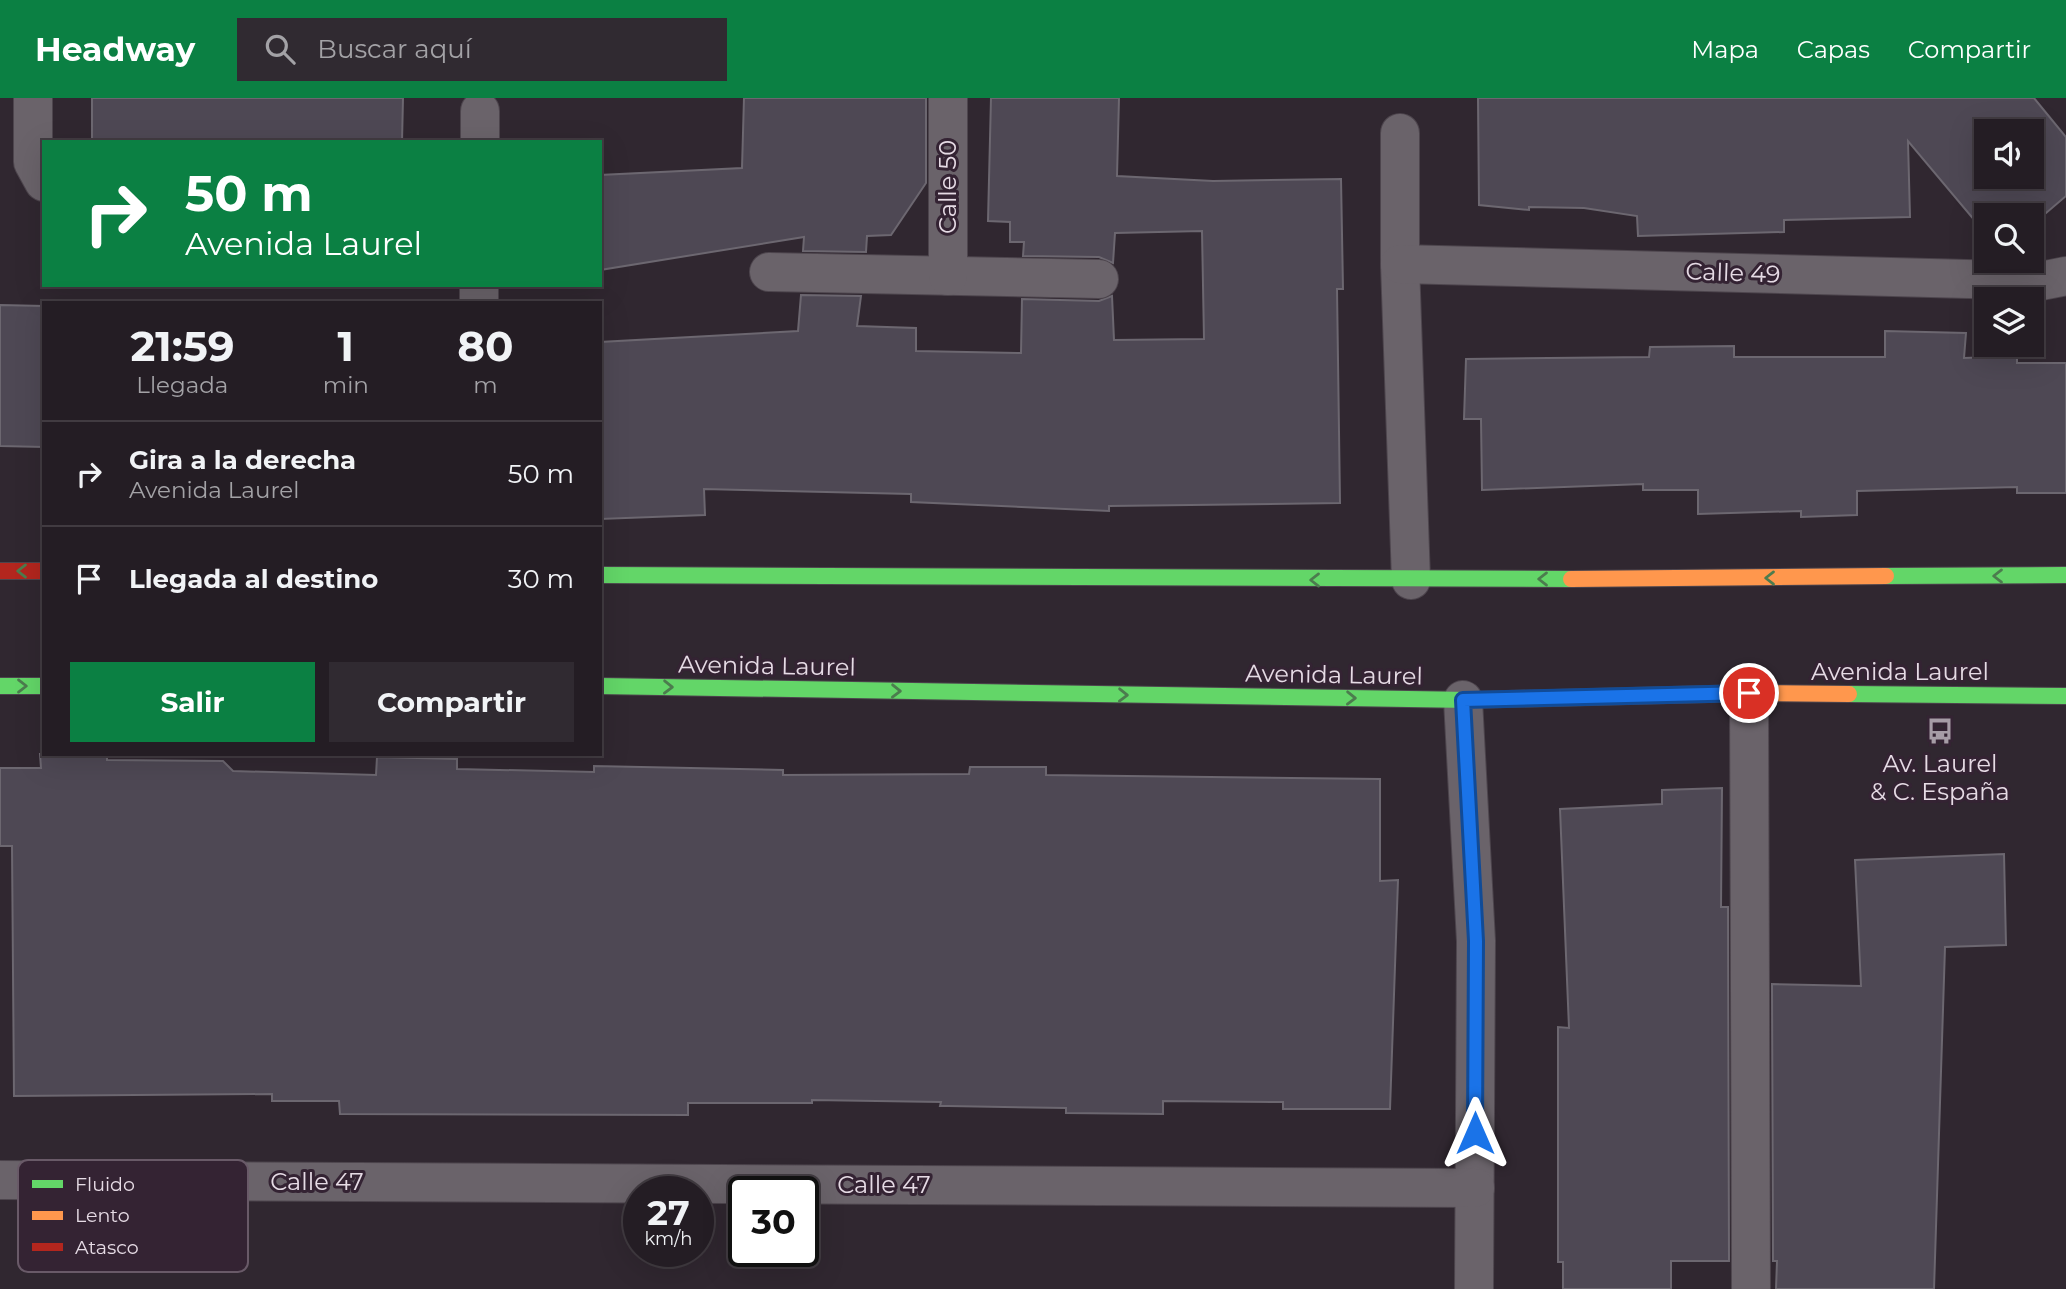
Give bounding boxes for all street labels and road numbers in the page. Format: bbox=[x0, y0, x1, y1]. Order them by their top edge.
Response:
street label: Calle 50 bbox=[933, 140, 962, 234]
street label: Calle 49 bbox=[1685, 256, 1781, 289]
street label: Avenida Laurel bbox=[678, 649, 856, 682]
street label: Avenida Laurel bbox=[1811, 657, 1989, 686]
street label: Avenida Laurel bbox=[1245, 658, 1423, 691]
street label: Calle 47 bbox=[270, 1167, 364, 1196]
street label: Calle 47 bbox=[837, 1170, 931, 1199]

